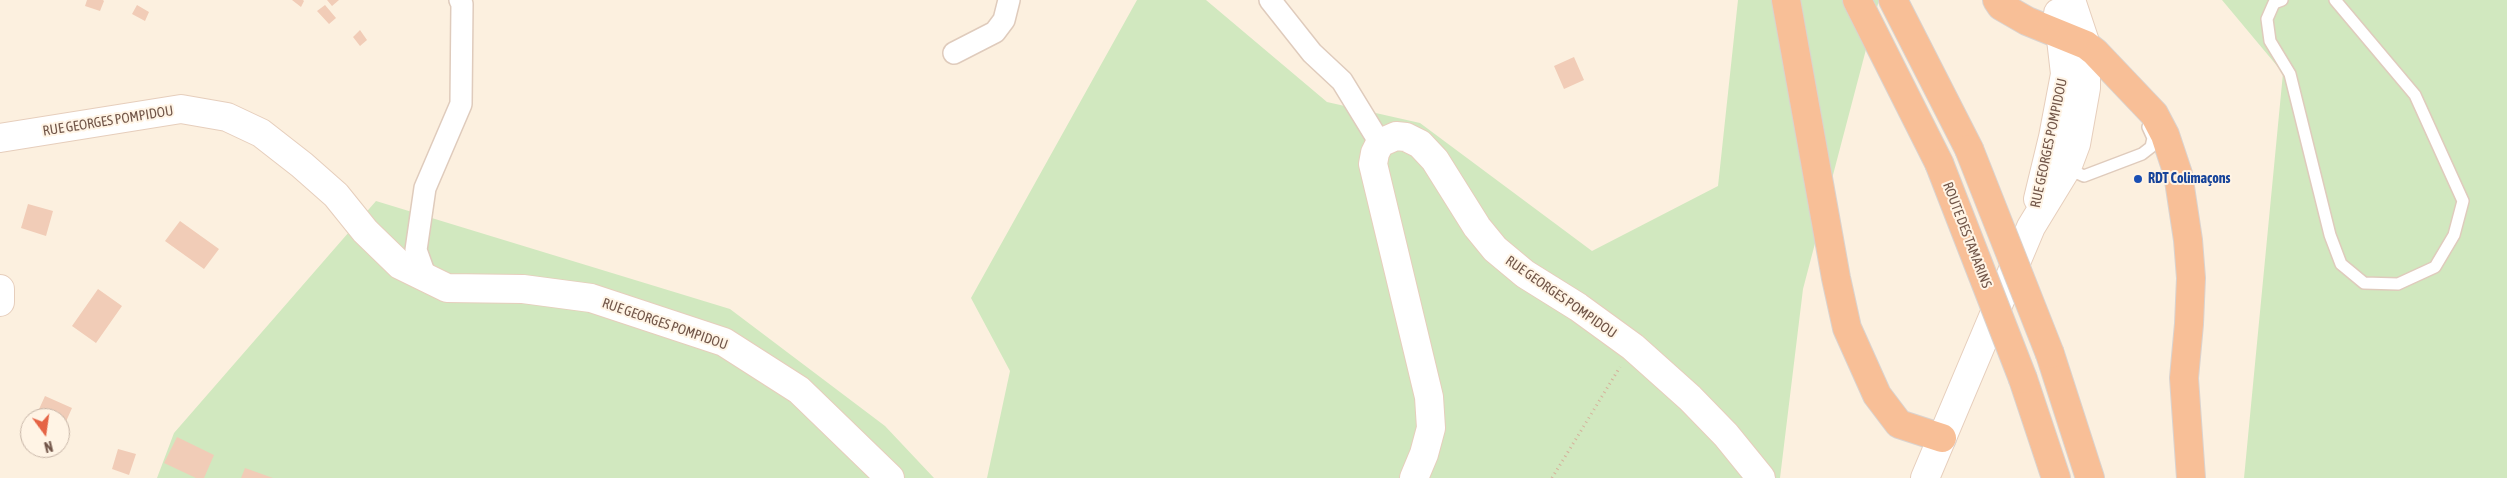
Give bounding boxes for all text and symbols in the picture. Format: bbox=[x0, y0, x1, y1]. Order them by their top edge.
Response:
street label: RUE GEORGES POMPIDOU bbox=[2027, 77, 2071, 209]
street label: RUE GEORGES POMPIDOU bbox=[42, 102, 174, 140]
place label: RDT Colimaçons bbox=[2148, 171, 2231, 187]
marker: RDT Colimaçons bbox=[2132, 173, 2144, 185]
street label: ROUTE DES TAMARINS bbox=[1939, 180, 1995, 290]
street label: RUE GEORGES POMPIDOU bbox=[1502, 252, 1620, 342]
street label: RUE GEORGES POMPIDOU bbox=[600, 295, 730, 353]
north arrow bbox=[20, 408, 70, 458]
text: N bbox=[42, 438, 54, 455]

